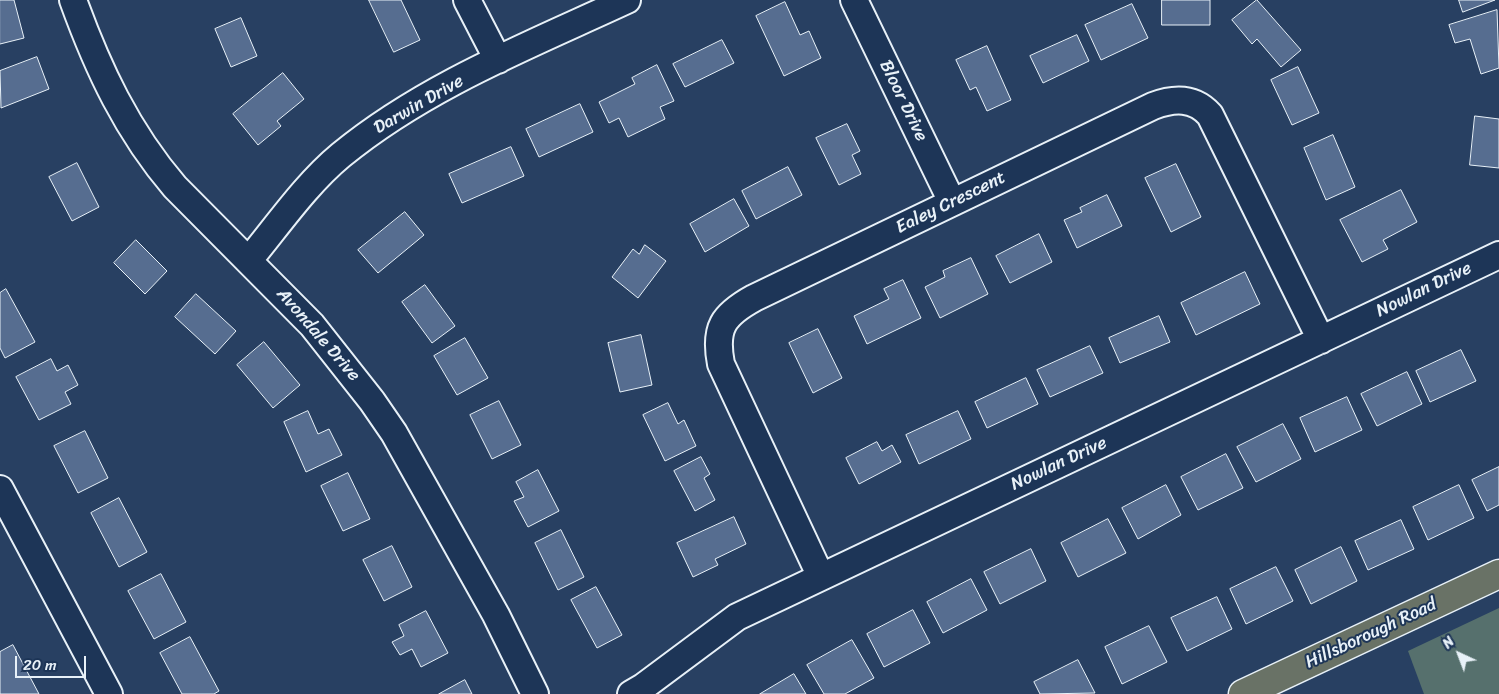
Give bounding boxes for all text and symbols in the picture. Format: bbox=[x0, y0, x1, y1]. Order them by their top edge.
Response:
street label: Bloor Drive bbox=[874, 57, 932, 145]
street label: Darwin Drive bbox=[370, 71, 468, 139]
street label: Ealey Crescent bbox=[893, 167, 1009, 239]
street label: Nowlan Drive bbox=[1373, 258, 1475, 322]
street label: Avondale Drive bbox=[272, 284, 364, 386]
street label: Nowlan Drive bbox=[1008, 432, 1110, 496]
street label: Hillsborough Road bbox=[1302, 594, 1440, 674]
north arrow bbox=[1434, 629, 1484, 679]
text: N bbox=[1436, 630, 1460, 655]
scale bar bbox=[18, 646, 89, 678]
text: 20 m bbox=[23, 652, 57, 678]

